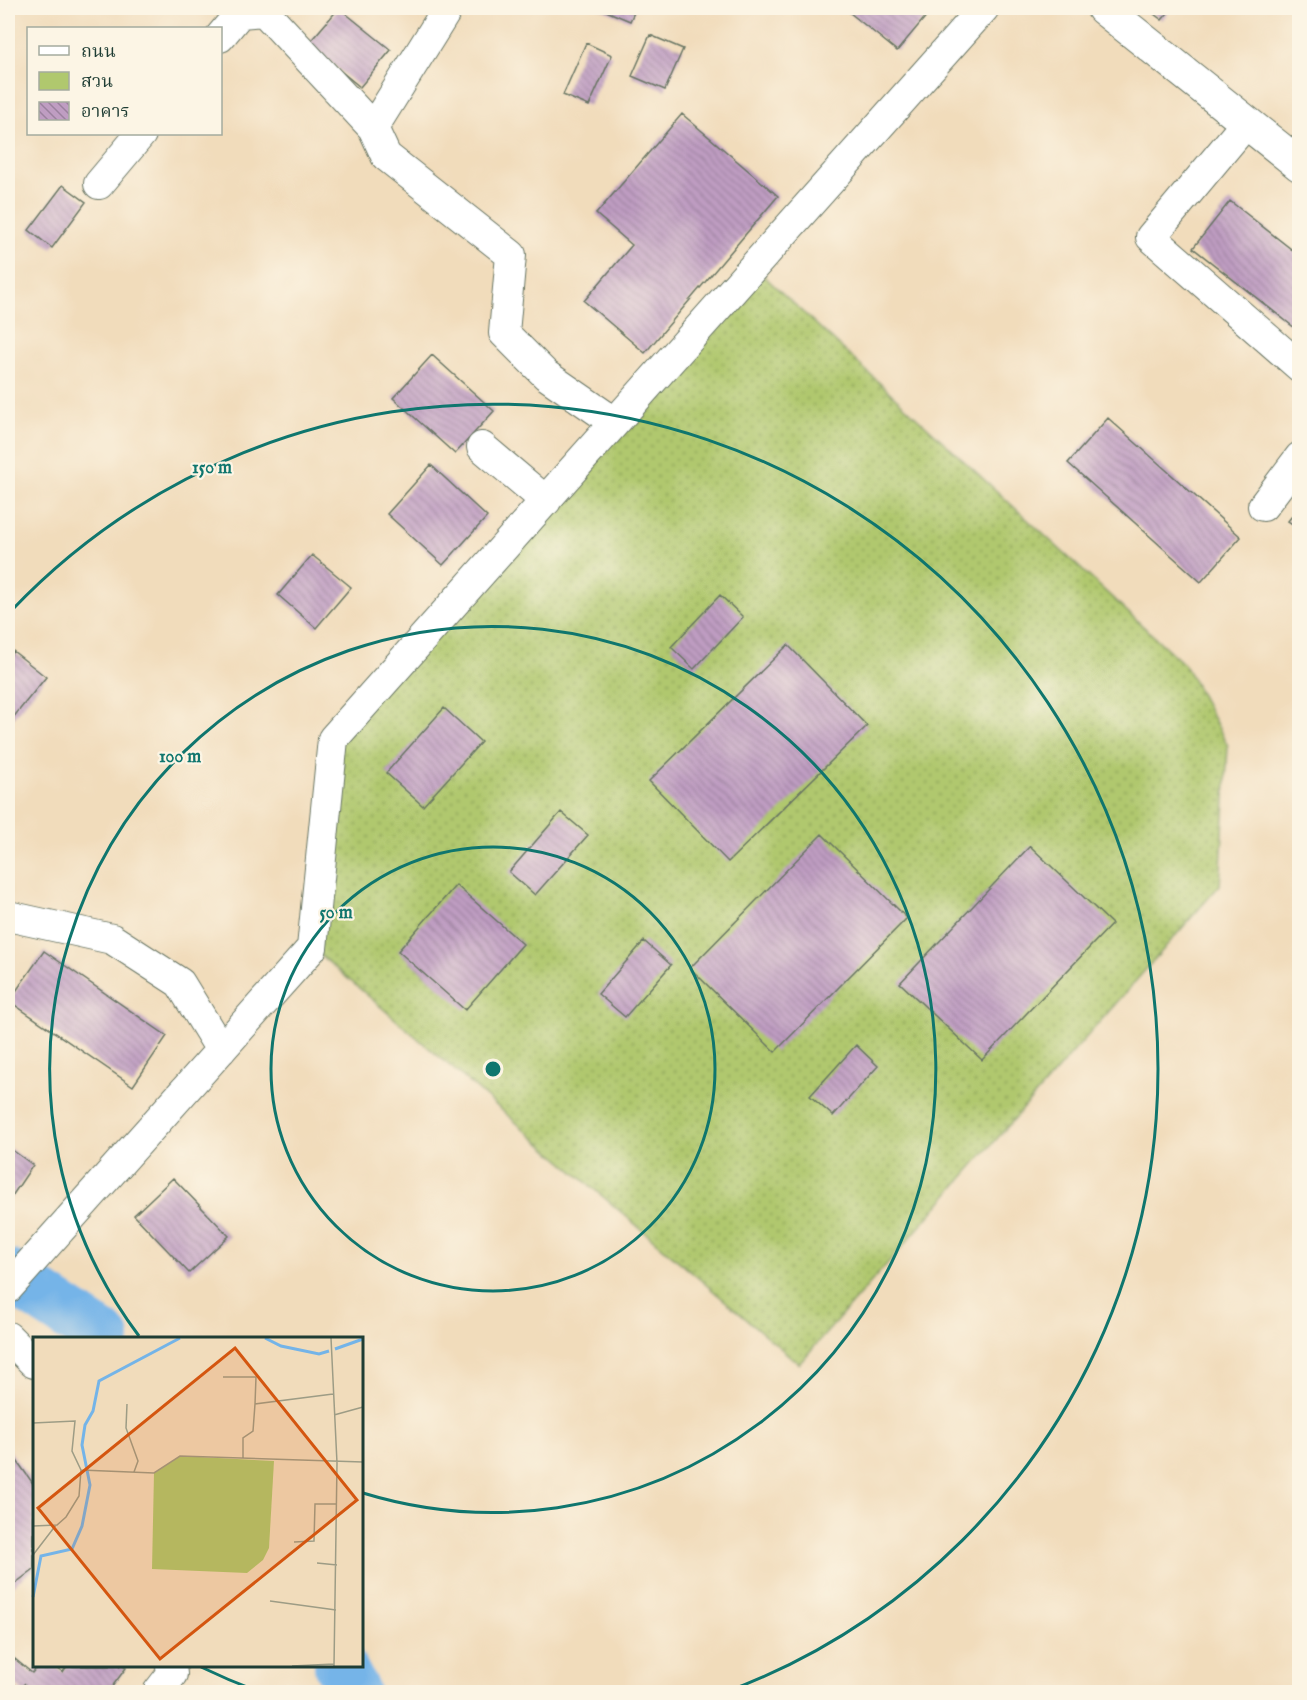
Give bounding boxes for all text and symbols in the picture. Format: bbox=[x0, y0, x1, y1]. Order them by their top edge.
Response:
legend bbox=[27, 27, 222, 135]
text: ถนน bbox=[81, 41, 116, 64]
text: สวน bbox=[81, 71, 113, 94]
text: อาคาร bbox=[81, 101, 130, 124]
text: 150 m bbox=[192, 457, 232, 480]
text: 100 m bbox=[159, 746, 201, 769]
text: 50 m bbox=[319, 902, 353, 925]
centre of rings bbox=[483, 1059, 503, 1079]
inset map bbox=[33, 1337, 363, 1667]

